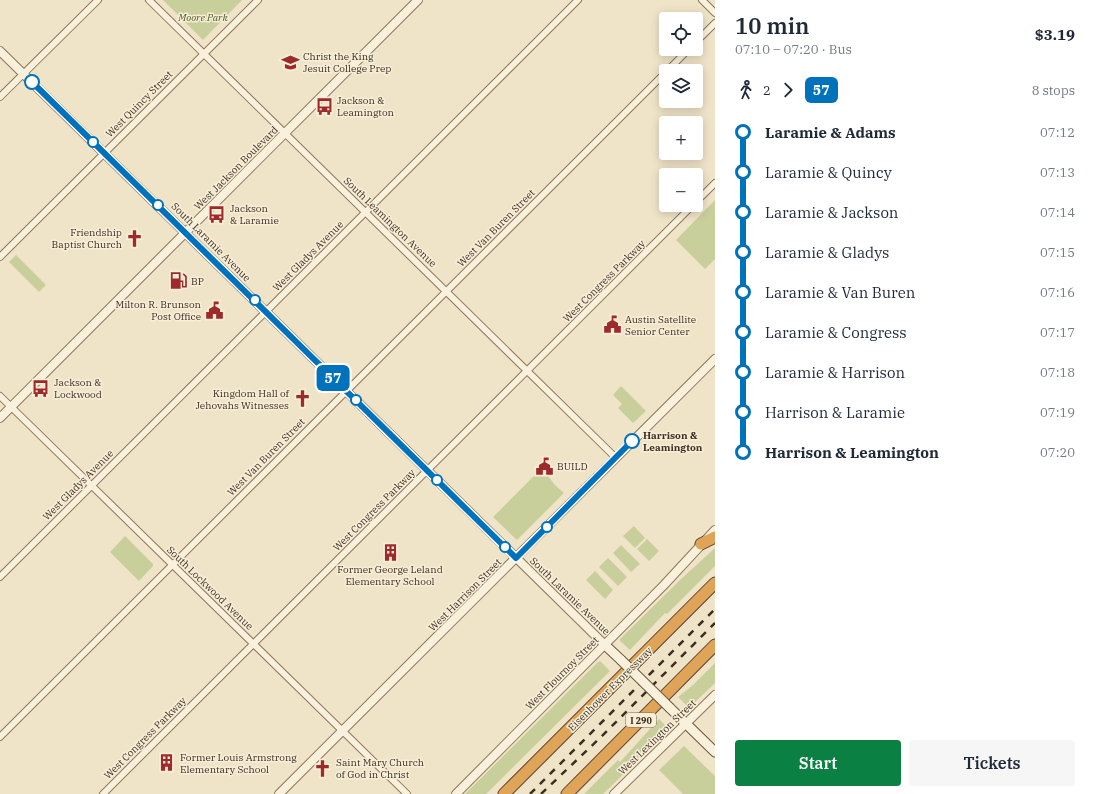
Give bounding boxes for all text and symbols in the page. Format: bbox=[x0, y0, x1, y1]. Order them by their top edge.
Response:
park label: Moore Park bbox=[177, 11, 228, 24]
text: 10 min bbox=[735, 11, 809, 40]
map controls bbox=[659, 12, 703, 212]
button: locate bbox=[659, 12, 703, 56]
text: $3.19 bbox=[1035, 25, 1075, 44]
text: 07:10 – 07:20 · Bus bbox=[735, 41, 852, 58]
place label: Christ the King Jesuit College Prep bbox=[303, 50, 391, 75]
school or university icon: Christ the King Jesuit College Prep bbox=[280, 52, 300, 72]
button: layers bbox=[659, 64, 703, 108]
street label: West Quincy Street bbox=[103, 68, 175, 140]
unlabelled marker bbox=[24, 74, 40, 90]
icon: walk bbox=[735, 79, 757, 101]
icon: forward bbox=[777, 79, 799, 101]
text: 57 bbox=[813, 81, 830, 99]
text: 2 bbox=[763, 82, 771, 99]
text: 8 stops bbox=[1032, 82, 1075, 99]
place label: Jackson & Leamington bbox=[337, 94, 395, 119]
bus stop icon: Jackson & Leamington bbox=[314, 96, 334, 116]
button: + bbox=[659, 116, 703, 160]
street label: West Jackson Boulevard bbox=[191, 123, 281, 213]
text: Laramie & Adams bbox=[765, 123, 896, 142]
text: 07:12 bbox=[1040, 124, 1075, 141]
unlabelled marker bbox=[87, 136, 99, 148]
text: Laramie & Quincy bbox=[765, 163, 892, 182]
text: 07:13 bbox=[1040, 164, 1075, 181]
button: − bbox=[659, 168, 703, 212]
street label: South Leamington Avenue bbox=[341, 174, 439, 270]
street label: West Van Buren Street bbox=[454, 186, 538, 270]
unlabelled marker bbox=[152, 199, 164, 211]
street label: South Laramie Avenue bbox=[169, 200, 253, 284]
place label: Jackson & Laramie bbox=[230, 202, 279, 227]
text: Laramie & Jackson bbox=[765, 203, 898, 222]
bus stop icon: Jackson & Laramie bbox=[207, 204, 227, 224]
text: 07:14 bbox=[1040, 204, 1075, 221]
street label: West Gladys Avenue bbox=[270, 218, 346, 294]
place label: Friendship Baptist Church bbox=[52, 226, 122, 251]
church icon: Friendship Baptist Church bbox=[125, 228, 145, 248]
street label: West Congress Parkway bbox=[560, 237, 648, 325]
text: Laramie & Gladys bbox=[765, 243, 889, 262]
text: 07:15 bbox=[1040, 244, 1075, 261]
fuel station icon: BP bbox=[168, 271, 188, 291]
place label: BP bbox=[191, 275, 204, 288]
text: Laramie & Van Buren bbox=[765, 283, 915, 302]
text: 07:16 bbox=[1040, 284, 1075, 301]
unlabelled marker bbox=[249, 294, 261, 306]
place label: Milton R. Brunson Post Office bbox=[116, 298, 202, 323]
public building icon: Milton R. Brunson Post Office bbox=[204, 300, 224, 320]
place label: Austin Satellite Senior Center bbox=[625, 313, 696, 338]
public building icon: Austin Satellite Senior Center bbox=[602, 315, 622, 335]
text: Laramie & Congress bbox=[765, 323, 907, 342]
text: 07:17 bbox=[1040, 324, 1075, 341]
text: Laramie & Harrison bbox=[765, 363, 905, 382]
text: 07:18 bbox=[1040, 364, 1075, 381]
line badge: 57 bbox=[315, 365, 351, 391]
text: 57 bbox=[325, 369, 341, 387]
place label: Jackson & Lockwood bbox=[54, 376, 102, 401]
bus stop icon: Jackson & Lockwood bbox=[31, 378, 51, 398]
place label: Kingdom Hall of Jehovahs Witnesses bbox=[195, 387, 290, 412]
church icon: Kingdom Hall of Jehovahs Witnesses bbox=[292, 389, 312, 409]
unlabelled marker bbox=[350, 394, 362, 406]
text: Harrison & Laramie bbox=[765, 403, 905, 422]
text: 07:19 bbox=[1040, 404, 1075, 421]
street label: West Van Buren Street bbox=[224, 415, 308, 499]
place label: Harrison & Leamington bbox=[643, 429, 703, 454]
marker: Harrison & Leamington bbox=[624, 433, 640, 449]
text: Harrison & Leamington bbox=[765, 443, 939, 462]
text: 07:20 bbox=[1040, 444, 1075, 461]
street label: West Gladys Avenue bbox=[40, 447, 116, 523]
public building icon: BUILD bbox=[534, 456, 554, 476]
place label: BUILD bbox=[557, 460, 588, 473]
street label: West Congress Parkway bbox=[330, 466, 418, 554]
unlabelled marker bbox=[431, 474, 443, 486]
unlabelled marker bbox=[541, 521, 553, 533]
unlabelled marker bbox=[499, 541, 511, 553]
building icon: Former George Leland Elementary School bbox=[380, 542, 400, 562]
street label: South Lockwood Avenue bbox=[164, 543, 256, 633]
street label: South Laramie Avenue bbox=[527, 554, 613, 638]
street label: West Harrison Street bbox=[426, 555, 505, 634]
place label: Former George Leland Elementary School bbox=[337, 563, 443, 588]
street label: West Flournoy Street bbox=[523, 633, 602, 712]
street label: Eisenhower Expressway bbox=[565, 644, 655, 734]
street label: West Congress Parkway bbox=[101, 694, 189, 782]
street label: West Lexington Street bbox=[615, 696, 699, 777]
road number: I 290 bbox=[626, 713, 656, 727]
button: Start bbox=[735, 740, 901, 786]
button: Tickets bbox=[909, 740, 1075, 786]
place label: Former Louis Armstrong Elementary School bbox=[180, 751, 297, 776]
building icon: Former Louis Armstrong Elementary School bbox=[157, 753, 177, 773]
place label: Saint Mary Church of God in Christ bbox=[336, 756, 424, 781]
church icon: Saint Mary Church of God in Christ bbox=[313, 758, 333, 778]

